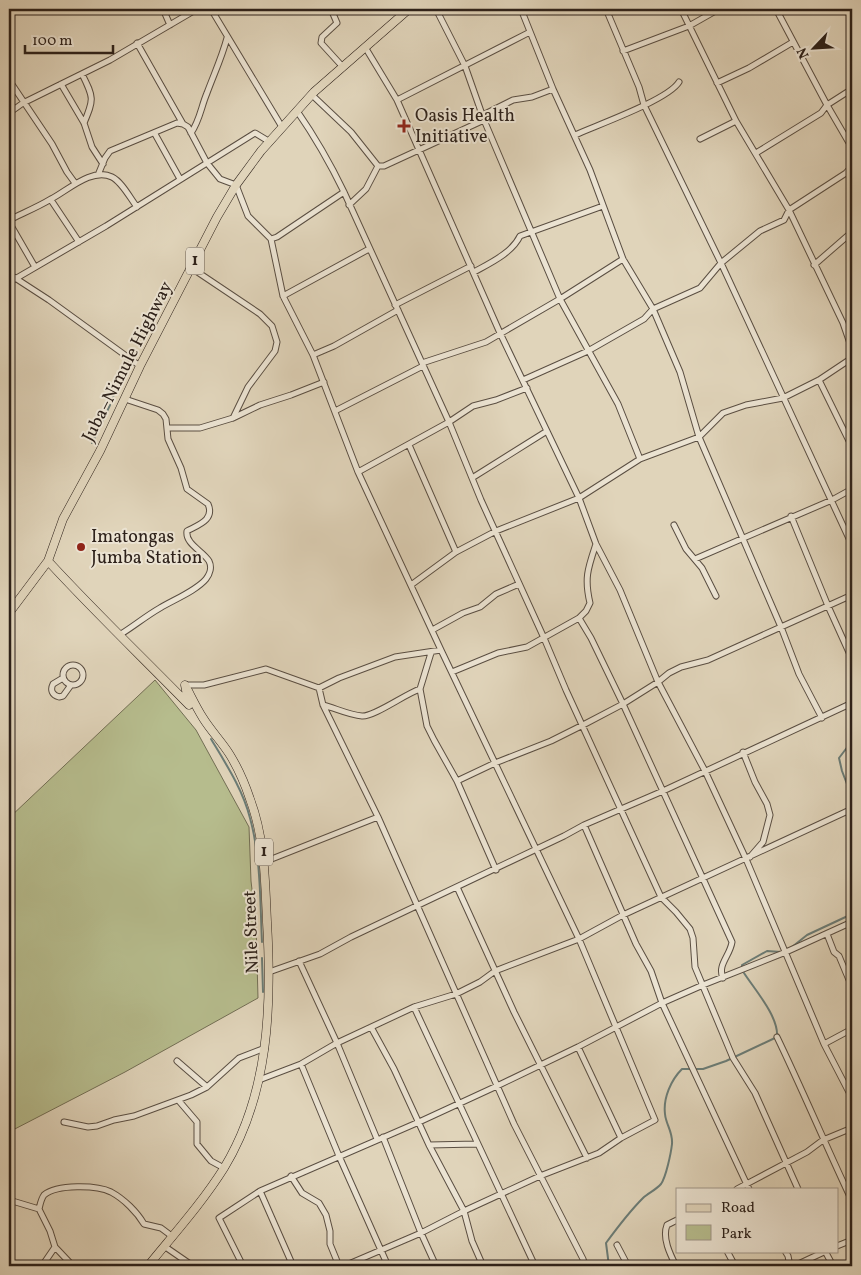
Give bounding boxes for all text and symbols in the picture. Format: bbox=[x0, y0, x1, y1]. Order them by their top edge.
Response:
scale bar bbox=[25, 22, 112, 54]
north arrow bbox=[788, 22, 838, 72]
text: 100 m bbox=[32, 31, 72, 52]
text: N bbox=[793, 44, 814, 61]
place label: Oasis Health Initiative bbox=[415, 104, 515, 150]
marker: Oasis Health Initiative bbox=[397, 119, 411, 133]
road number: 1 bbox=[186, 248, 204, 274]
street label: Juba–Nimule Highway bbox=[77, 277, 179, 447]
place label: Imatongas Jumba Station bbox=[91, 525, 203, 571]
marker: Imatongas Jumba Station bbox=[75, 541, 87, 553]
road number: 1 bbox=[255, 839, 273, 866]
street label: Nile Street bbox=[238, 890, 266, 974]
legend bbox=[676, 1188, 838, 1252]
text: Road bbox=[721, 1198, 755, 1219]
text: Park bbox=[721, 1224, 752, 1245]

